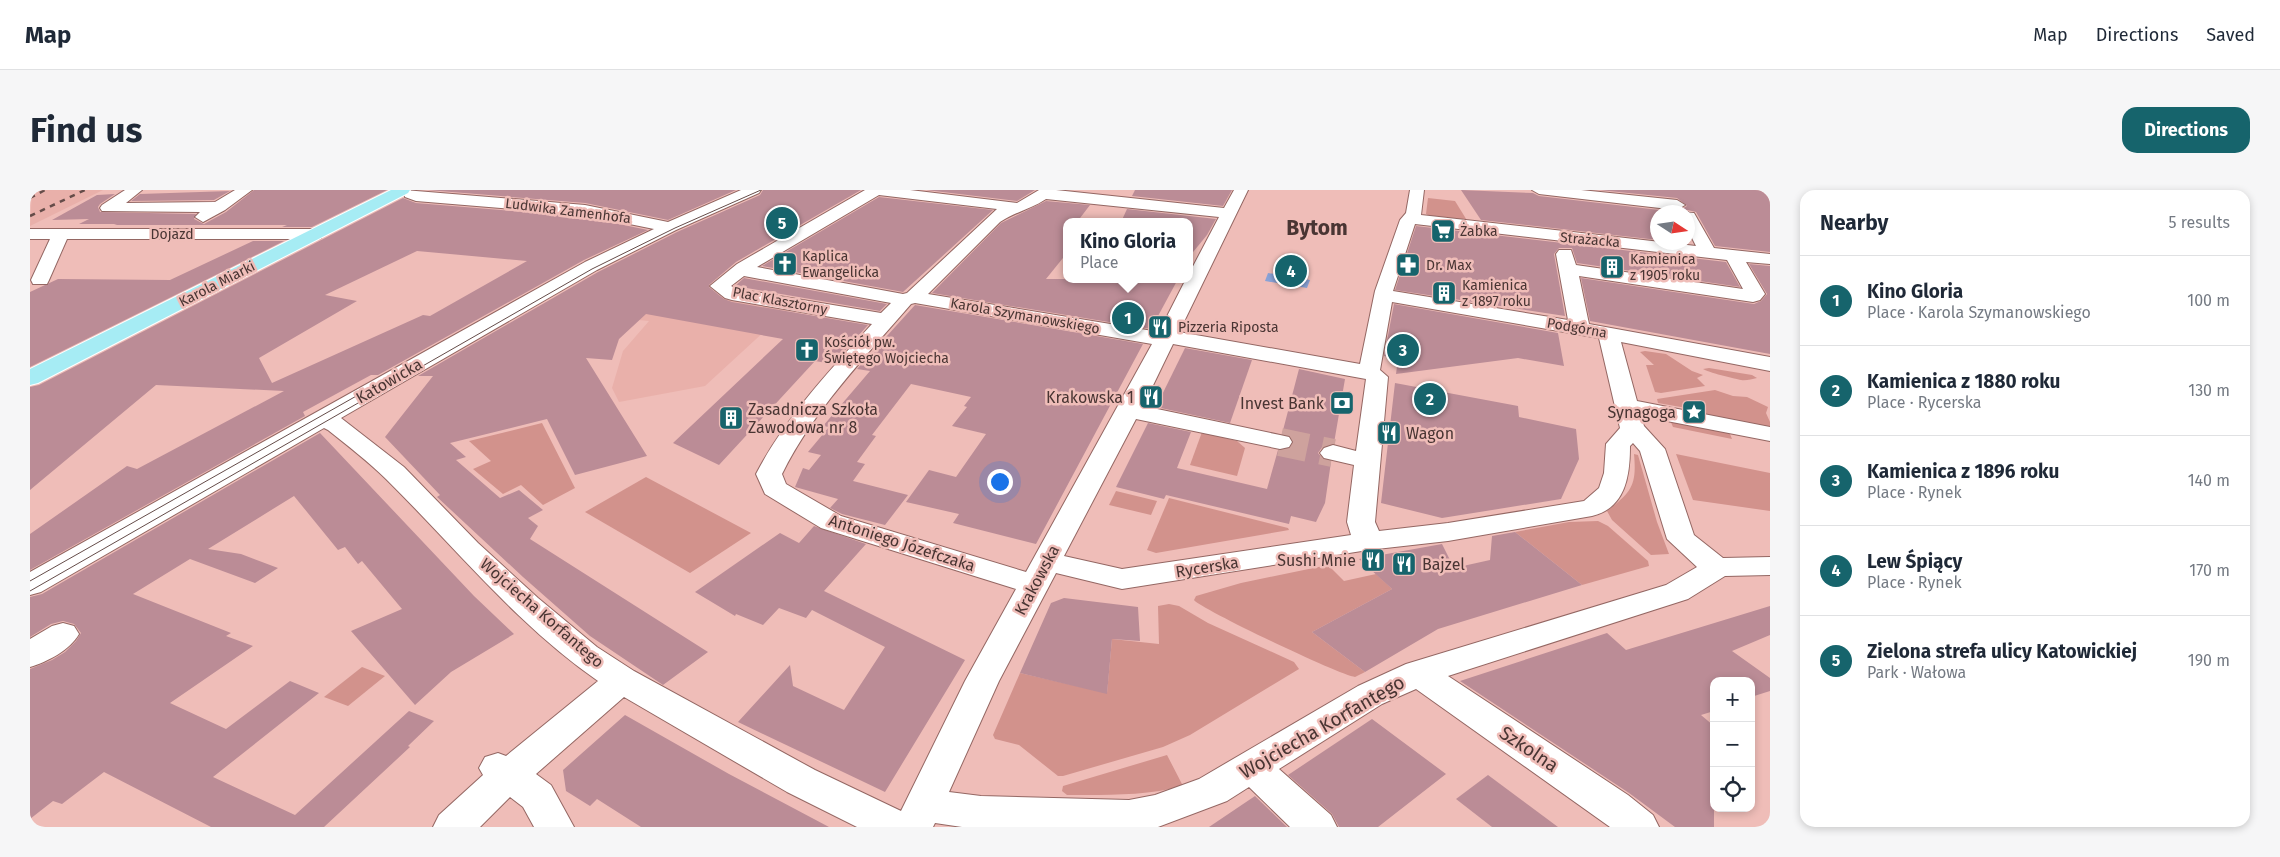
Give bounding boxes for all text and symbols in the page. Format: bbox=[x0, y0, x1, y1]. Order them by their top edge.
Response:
text: Map bbox=[25, 21, 71, 49]
text: Map bbox=[2033, 24, 2068, 46]
text: Directions bbox=[2096, 24, 2178, 46]
text: Saved bbox=[2206, 24, 2255, 46]
button: Directions bbox=[2122, 107, 2250, 153]
text: Find us bbox=[30, 109, 142, 151]
street label: Ludwika Zamenhofa bbox=[504, 195, 632, 227]
pin: 5 bbox=[766, 204, 798, 242]
north arrow bbox=[1650, 205, 1695, 250]
text: Nearby bbox=[1820, 210, 1888, 236]
text: 5 results bbox=[2169, 213, 2230, 232]
district label: Bytom bbox=[1286, 215, 1348, 241]
popup bbox=[1063, 218, 1193, 283]
supermarket icon: Żabka bbox=[1430, 218, 1456, 244]
place label: Żabka bbox=[1460, 222, 1498, 240]
street label: Dojazd bbox=[150, 226, 194, 243]
street label: Strażacka bbox=[1559, 229, 1621, 251]
text: Kino Gloria bbox=[1080, 230, 1176, 253]
place label: Kaplica Ewangelicka bbox=[802, 248, 879, 281]
church icon: Kaplica Ewangelicka bbox=[772, 251, 798, 277]
place label: Kamienica z 1905 roku bbox=[1630, 251, 1700, 284]
pin: 4 bbox=[1275, 252, 1307, 290]
pharmacy icon: Dr. Max bbox=[1395, 252, 1421, 278]
text: Place bbox=[1080, 253, 1118, 272]
building icon: Kamienica z 1905 roku bbox=[1599, 254, 1625, 280]
place label: Dr. Max bbox=[1426, 257, 1472, 274]
street label: Karola Miarki bbox=[176, 258, 258, 310]
place label: Kamienica z 1897 roku bbox=[1462, 277, 1531, 310]
building icon: Kamienica z 1897 roku bbox=[1431, 280, 1457, 306]
text: Kino Gloria bbox=[1867, 280, 1963, 303]
street label: Plac Klasztorny bbox=[731, 284, 829, 319]
text: 1 bbox=[1832, 291, 1840, 310]
text: 100 m bbox=[2187, 291, 2230, 310]
street label: Karola Szymanowskiego bbox=[949, 294, 1101, 338]
pin: 1 bbox=[1112, 299, 1144, 337]
text: Place · Karola Szymanowskiego bbox=[1867, 303, 2091, 322]
restaurant icon: Pizzeria Riposta bbox=[1147, 314, 1173, 340]
street label: Podgórna bbox=[1546, 314, 1608, 342]
place label: Pizzeria Riposta bbox=[1178, 319, 1279, 336]
pin: 3 bbox=[1387, 331, 1419, 369]
place label: Kościół pw. Świętego Wojciecha bbox=[824, 334, 949, 367]
church icon: Kościół pw. Świętego Wojciecha bbox=[794, 337, 820, 363]
street label: Katowicka bbox=[353, 354, 425, 408]
text: Kamienica z 1880 roku bbox=[1867, 370, 2060, 393]
pin: 2 bbox=[1414, 380, 1446, 418]
text: 2 bbox=[1832, 381, 1840, 400]
text: 130 m bbox=[2188, 381, 2230, 400]
restaurant icon: Krakowska 1 bbox=[1138, 384, 1164, 410]
place label: Krakowska 1 bbox=[1046, 388, 1134, 407]
bank icon: Invest Bank bbox=[1329, 390, 1355, 416]
text: Place · Rycerska bbox=[1867, 393, 1981, 412]
place label: Invest Bank bbox=[1240, 394, 1325, 413]
place icon: Synagoga bbox=[1681, 399, 1707, 425]
place label: Zasadnicza Szkoła Zawodowa nr 8 bbox=[748, 400, 878, 437]
place label: Synagoga bbox=[1608, 403, 1676, 422]
building icon: Zasadnicza Szkoła Zawodowa nr 8 bbox=[718, 405, 744, 431]
restaurant icon: Wagon bbox=[1376, 420, 1402, 446]
place label: Wagon bbox=[1406, 424, 1454, 443]
text: Kamienica z 1896 roku bbox=[1867, 460, 2059, 483]
your location bbox=[987, 469, 1013, 495]
text: 3 bbox=[1832, 471, 1840, 490]
text: 140 m bbox=[2188, 471, 2230, 490]
text: Place · Rynek bbox=[1867, 483, 1962, 502]
street label: Antoniego Józefczaka bbox=[827, 510, 977, 576]
street label: Krakowska bbox=[1011, 542, 1063, 618]
restaurant icon: Sushi Mnie bbox=[1360, 547, 1386, 573]
text: Lew Śpiący bbox=[1867, 550, 1962, 573]
place label: Sushi Mnie bbox=[1277, 551, 1356, 570]
restaurant icon: Bajzel bbox=[1391, 551, 1417, 577]
street label: Rycerska bbox=[1174, 553, 1240, 581]
street label: Wojciecha Korfantego bbox=[476, 554, 608, 672]
place label: Bajzel bbox=[1422, 555, 1465, 574]
text: 4 bbox=[1831, 561, 1841, 580]
text: 170 m bbox=[2189, 561, 2230, 580]
text: Place · Rynek bbox=[1867, 573, 1962, 592]
text: Zielona strefa ulicy Katowickiej bbox=[1867, 640, 2137, 663]
text: 5 bbox=[1832, 651, 1840, 670]
text: 190 m bbox=[2188, 651, 2230, 670]
text: Park · Wałowa bbox=[1867, 663, 1966, 682]
street label: Wojciecha Korfantego bbox=[1235, 670, 1409, 784]
map controls bbox=[1710, 677, 1755, 812]
button: + bbox=[1710, 677, 1755, 722]
street label: Szkolna bbox=[1495, 721, 1563, 777]
button: − bbox=[1710, 722, 1755, 767]
button: locate bbox=[1710, 767, 1755, 812]

